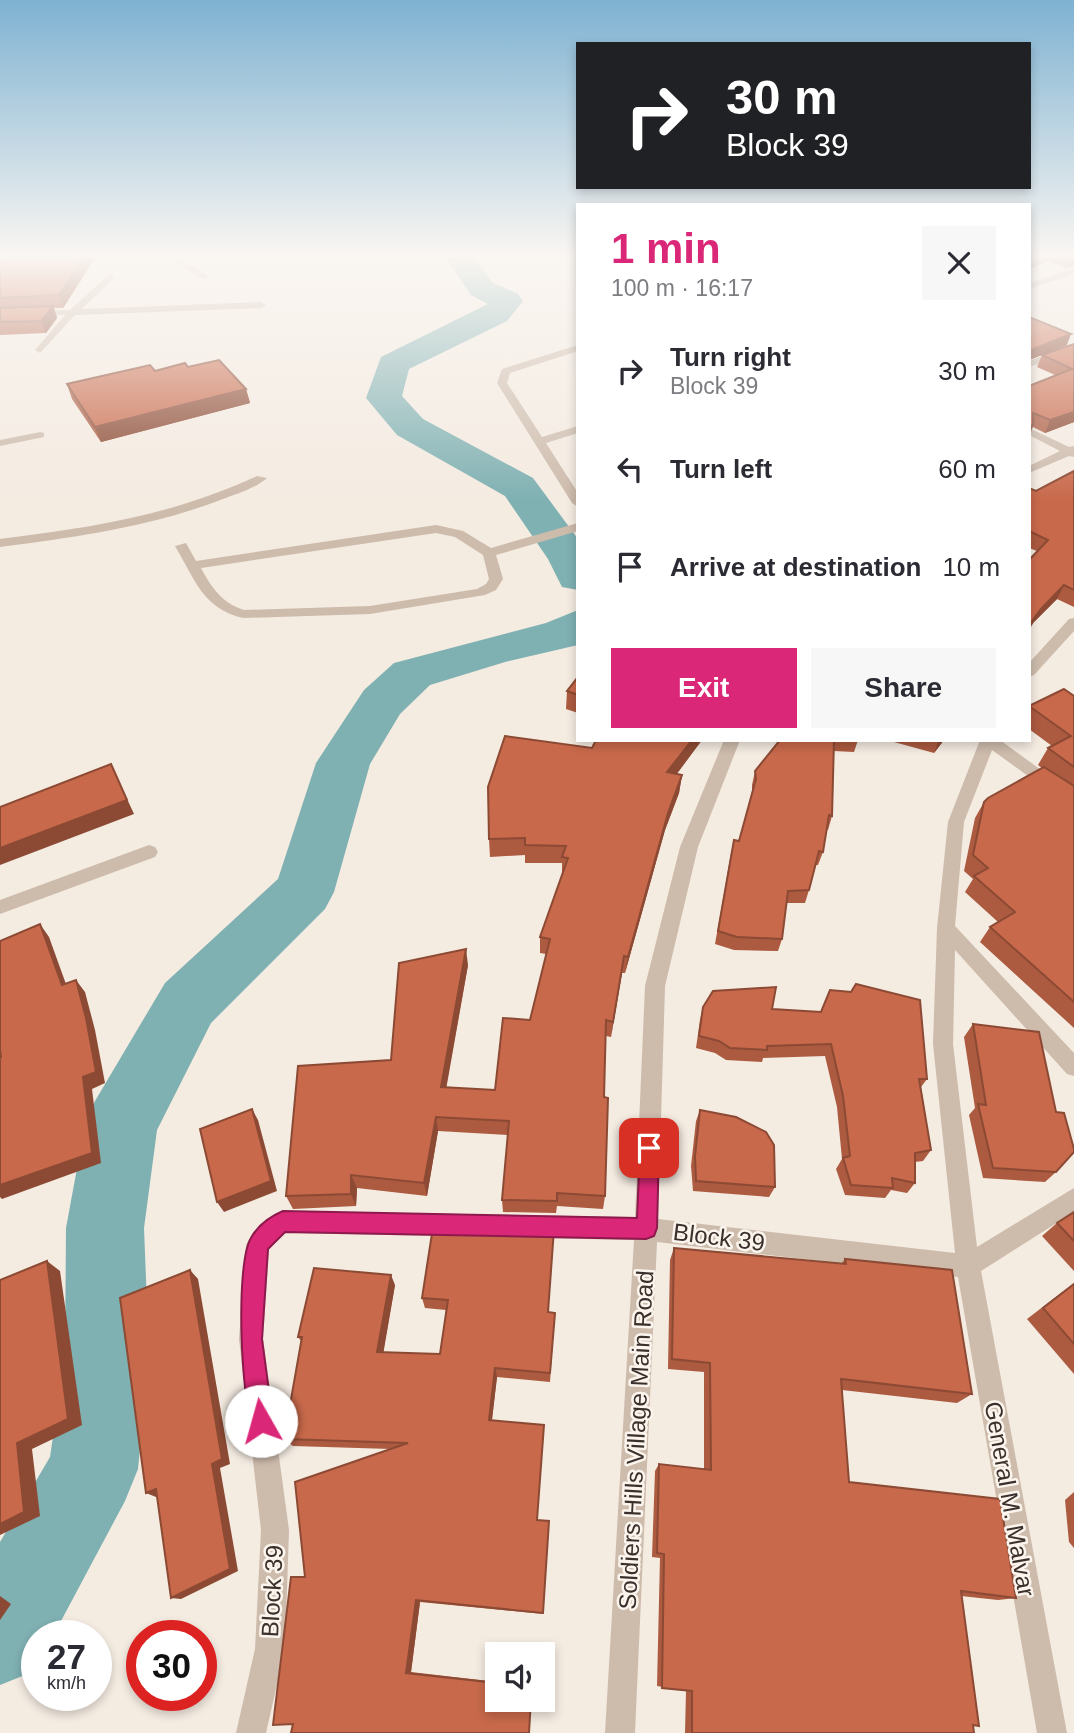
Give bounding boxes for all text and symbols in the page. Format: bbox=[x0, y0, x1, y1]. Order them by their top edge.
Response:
icon: right bbox=[611, 70, 702, 161]
text: 30 m bbox=[726, 70, 838, 124]
text: Block 39 bbox=[726, 127, 849, 163]
text: 1 min bbox=[611, 225, 721, 272]
button: close bbox=[922, 226, 996, 300]
text: 100 m · 16:17 bbox=[611, 275, 753, 301]
text: Turn right bbox=[670, 342, 791, 372]
icon: right bbox=[611, 352, 649, 390]
text: 30 m bbox=[938, 356, 996, 386]
text: Block 39 bbox=[670, 373, 758, 399]
icon: left bbox=[611, 450, 649, 488]
text: Turn left bbox=[670, 454, 772, 484]
text: 60 m bbox=[938, 454, 996, 484]
icon: arrive bbox=[611, 548, 649, 586]
text: Arrive at destination bbox=[670, 552, 921, 582]
text: 10 m bbox=[942, 552, 1000, 582]
button: Exit bbox=[611, 648, 797, 728]
button: Share bbox=[811, 648, 996, 728]
pin bbox=[619, 1118, 679, 1178]
icon: arrive bbox=[630, 1129, 668, 1167]
street label: Block 39 bbox=[672, 1218, 766, 1256]
street label: Soldiers Hills Village Main Road bbox=[614, 1270, 658, 1610]
position arrow bbox=[224, 1384, 298, 1458]
street label: General M. Malvar bbox=[980, 1399, 1040, 1599]
street label: Block 39 bbox=[256, 1544, 288, 1638]
speed limit sign: 30 bbox=[126, 1620, 217, 1711]
text: 27 bbox=[47, 1637, 86, 1676]
map controls bbox=[485, 1642, 555, 1712]
button: sound bbox=[485, 1642, 555, 1712]
text: km/h bbox=[47, 1673, 86, 1693]

